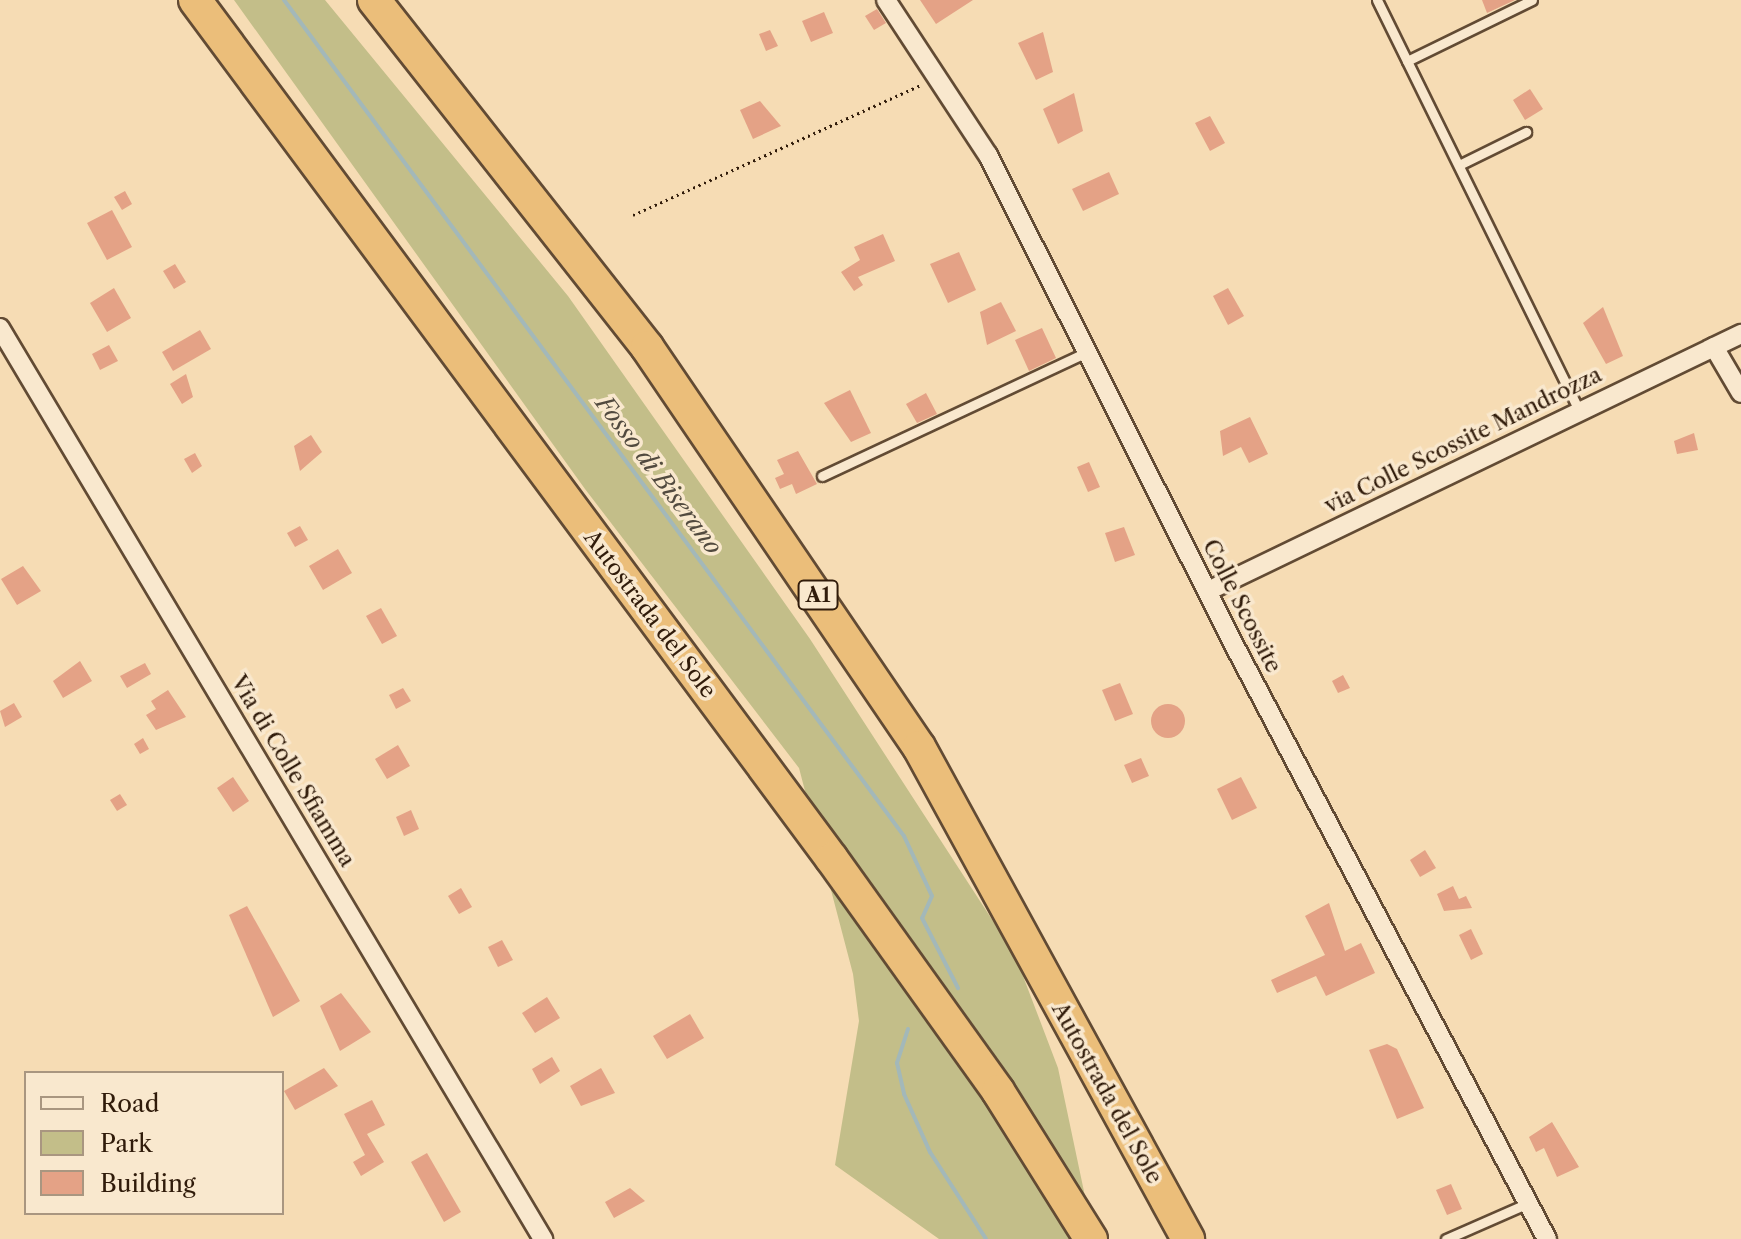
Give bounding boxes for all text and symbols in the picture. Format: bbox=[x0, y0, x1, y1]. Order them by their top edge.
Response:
street label: via Colle Scossite Mandrozza bbox=[1320, 361, 1606, 519]
water label: Fosso di Biserano bbox=[590, 390, 728, 560]
street label: Autostrada del Sole bbox=[578, 525, 722, 703]
street label: Colle Scossite bbox=[1197, 535, 1287, 677]
road number: A1 bbox=[796, 579, 840, 611]
street label: Via di Colle Sfiamma bbox=[225, 670, 361, 872]
street label: Autostrada del Sole bbox=[1046, 998, 1168, 1188]
legend bbox=[24, 1071, 284, 1215]
text: Road bbox=[100, 1089, 159, 1118]
text: Park bbox=[100, 1129, 152, 1158]
text: Building bbox=[100, 1169, 196, 1198]

